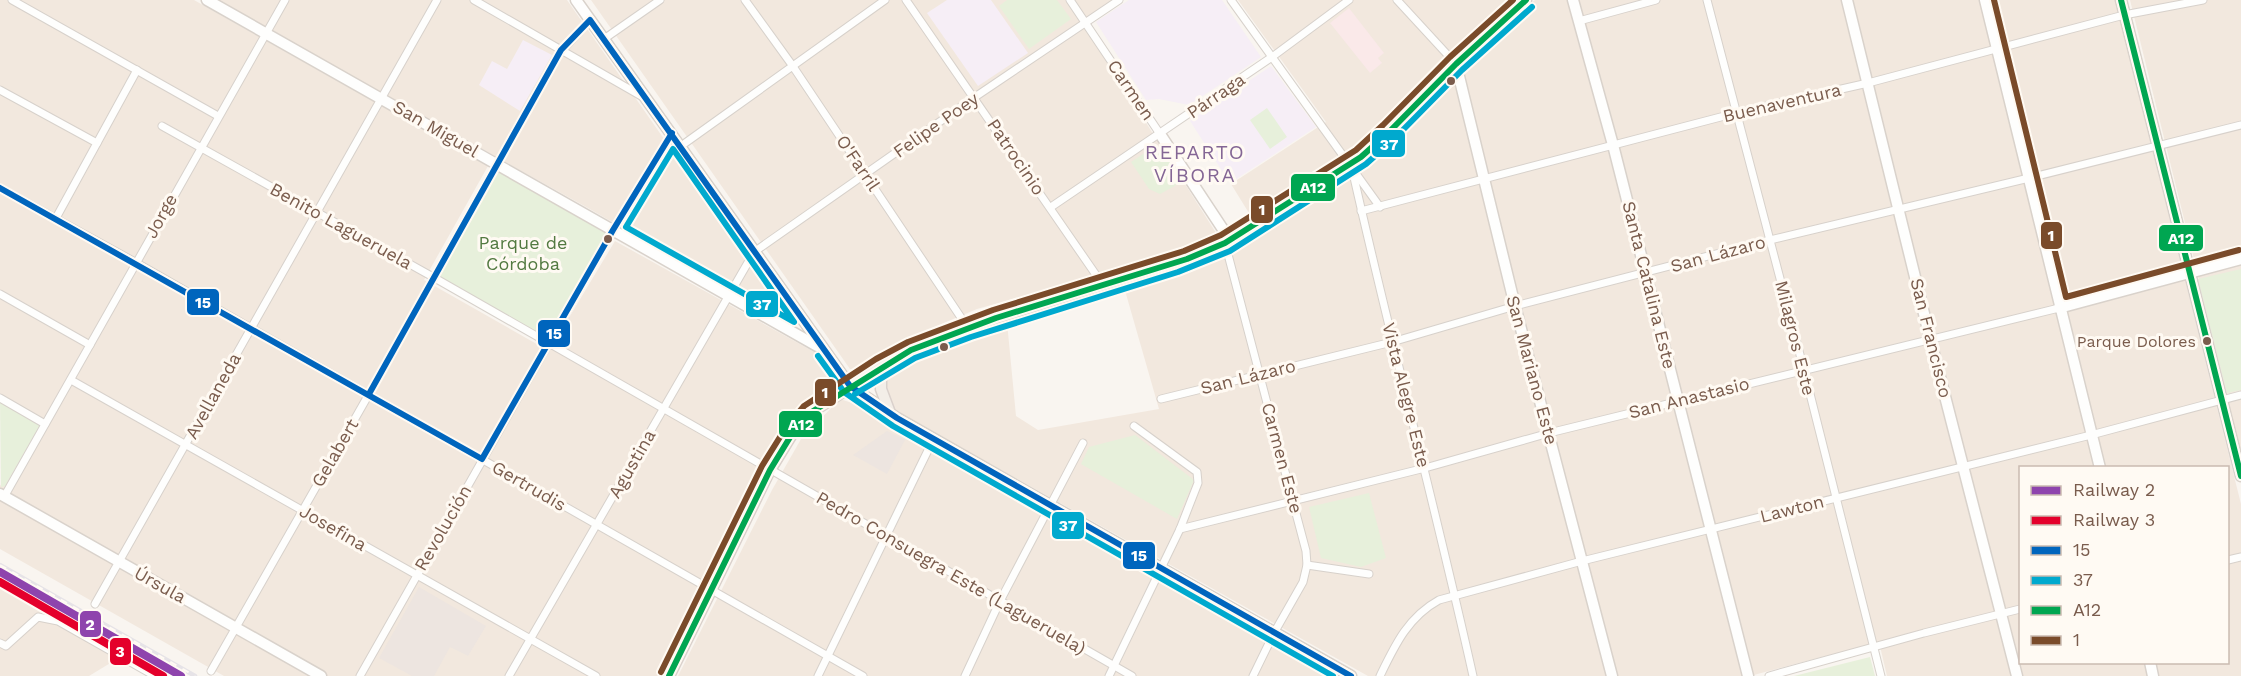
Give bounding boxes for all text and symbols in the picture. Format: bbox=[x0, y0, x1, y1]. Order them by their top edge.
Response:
street label: Carmen bbox=[1104, 55, 1159, 124]
street label: Párraga bbox=[1183, 69, 1249, 123]
unlabelled marker bbox=[1445, 75, 1457, 87]
street label: Buenaventura bbox=[1721, 79, 1843, 126]
street label: Felipe Poey bbox=[889, 87, 983, 162]
street label: San Miguel bbox=[390, 96, 483, 162]
street label: Patrocinio bbox=[983, 114, 1050, 199]
line badge: 37 bbox=[1371, 129, 1406, 158]
street label: O'Farril bbox=[832, 131, 885, 195]
text: 37 bbox=[1380, 135, 1399, 154]
district label: REPARTO VÍBORA bbox=[1145, 140, 1245, 187]
line badge: A12 bbox=[1290, 173, 1336, 202]
street label: Benito Lagueruela bbox=[267, 178, 416, 273]
text: A12 bbox=[1300, 178, 1326, 197]
street label: Jorge bbox=[140, 190, 181, 242]
line badge: 1 bbox=[1250, 195, 1274, 224]
street label: Santa Catalina Este bbox=[1618, 199, 1680, 371]
text: 1 bbox=[1259, 200, 1265, 219]
line badge: 1 bbox=[2040, 221, 2063, 250]
line badge: A12 bbox=[2158, 224, 2204, 252]
text: 1 bbox=[2048, 226, 2054, 245]
text: A12 bbox=[2168, 229, 2194, 248]
street label: San Lázaro bbox=[1668, 231, 1768, 276]
park label: Parque de Córdoba bbox=[479, 232, 567, 274]
unlabelled marker bbox=[602, 233, 614, 245]
street label: San Francisco bbox=[1906, 276, 1957, 400]
street label: Milagros Este bbox=[1771, 278, 1820, 398]
line badge: 15 bbox=[186, 288, 220, 316]
line badge: 37 bbox=[745, 290, 779, 318]
text: 15 bbox=[195, 293, 211, 312]
street label: San Mariano Este bbox=[1502, 293, 1562, 447]
text: 37 bbox=[753, 295, 772, 314]
line badge: 15 bbox=[537, 319, 571, 348]
street label: Vista Alegre Este bbox=[1378, 320, 1435, 469]
text: 15 bbox=[546, 324, 562, 343]
place label: Parque Dolores bbox=[2077, 332, 2196, 351]
marker: Parque Dolores bbox=[2201, 335, 2213, 347]
unlabelled marker bbox=[938, 341, 950, 353]
street label: Avellaneda bbox=[180, 349, 245, 443]
street label: San Lázaro bbox=[1198, 355, 1298, 398]
street label: San Anastasio bbox=[1626, 372, 1751, 423]
line badge: 1 bbox=[814, 378, 837, 407]
text: 1 bbox=[822, 383, 828, 402]
street label: Carmen Este bbox=[1258, 400, 1307, 515]
line badge: A12 bbox=[778, 410, 823, 438]
street label: Gelabert bbox=[307, 415, 363, 491]
text: A12 bbox=[788, 415, 814, 434]
street label: Agustina bbox=[604, 426, 660, 502]
street label: Gertrudis bbox=[489, 456, 570, 515]
legend bbox=[2019, 466, 2229, 664]
text: Railway 2 bbox=[2073, 479, 2155, 500]
street label: Revolución bbox=[410, 481, 476, 574]
street label: Pedro Consuegra Este (Lagueruela) bbox=[813, 487, 1090, 659]
street label: Lawton bbox=[1758, 490, 1826, 527]
street label: Josefina bbox=[296, 500, 370, 555]
text: Railway 3 bbox=[2073, 509, 2155, 530]
line badge: 37 bbox=[1051, 511, 1085, 540]
text: 37 bbox=[1059, 516, 1078, 535]
text: 15 bbox=[2073, 539, 2091, 560]
line badge: 15 bbox=[1122, 541, 1156, 570]
text: 15 bbox=[1131, 546, 1147, 565]
street label: Úrsula bbox=[131, 562, 190, 607]
text: 37 bbox=[2073, 569, 2093, 590]
text: A12 bbox=[2073, 599, 2101, 620]
line badge: 2 bbox=[79, 610, 102, 638]
text: 2 bbox=[85, 615, 95, 634]
text: 1 bbox=[2073, 629, 2080, 650]
line badge: 3 bbox=[109, 637, 132, 666]
text: 3 bbox=[115, 642, 125, 661]

